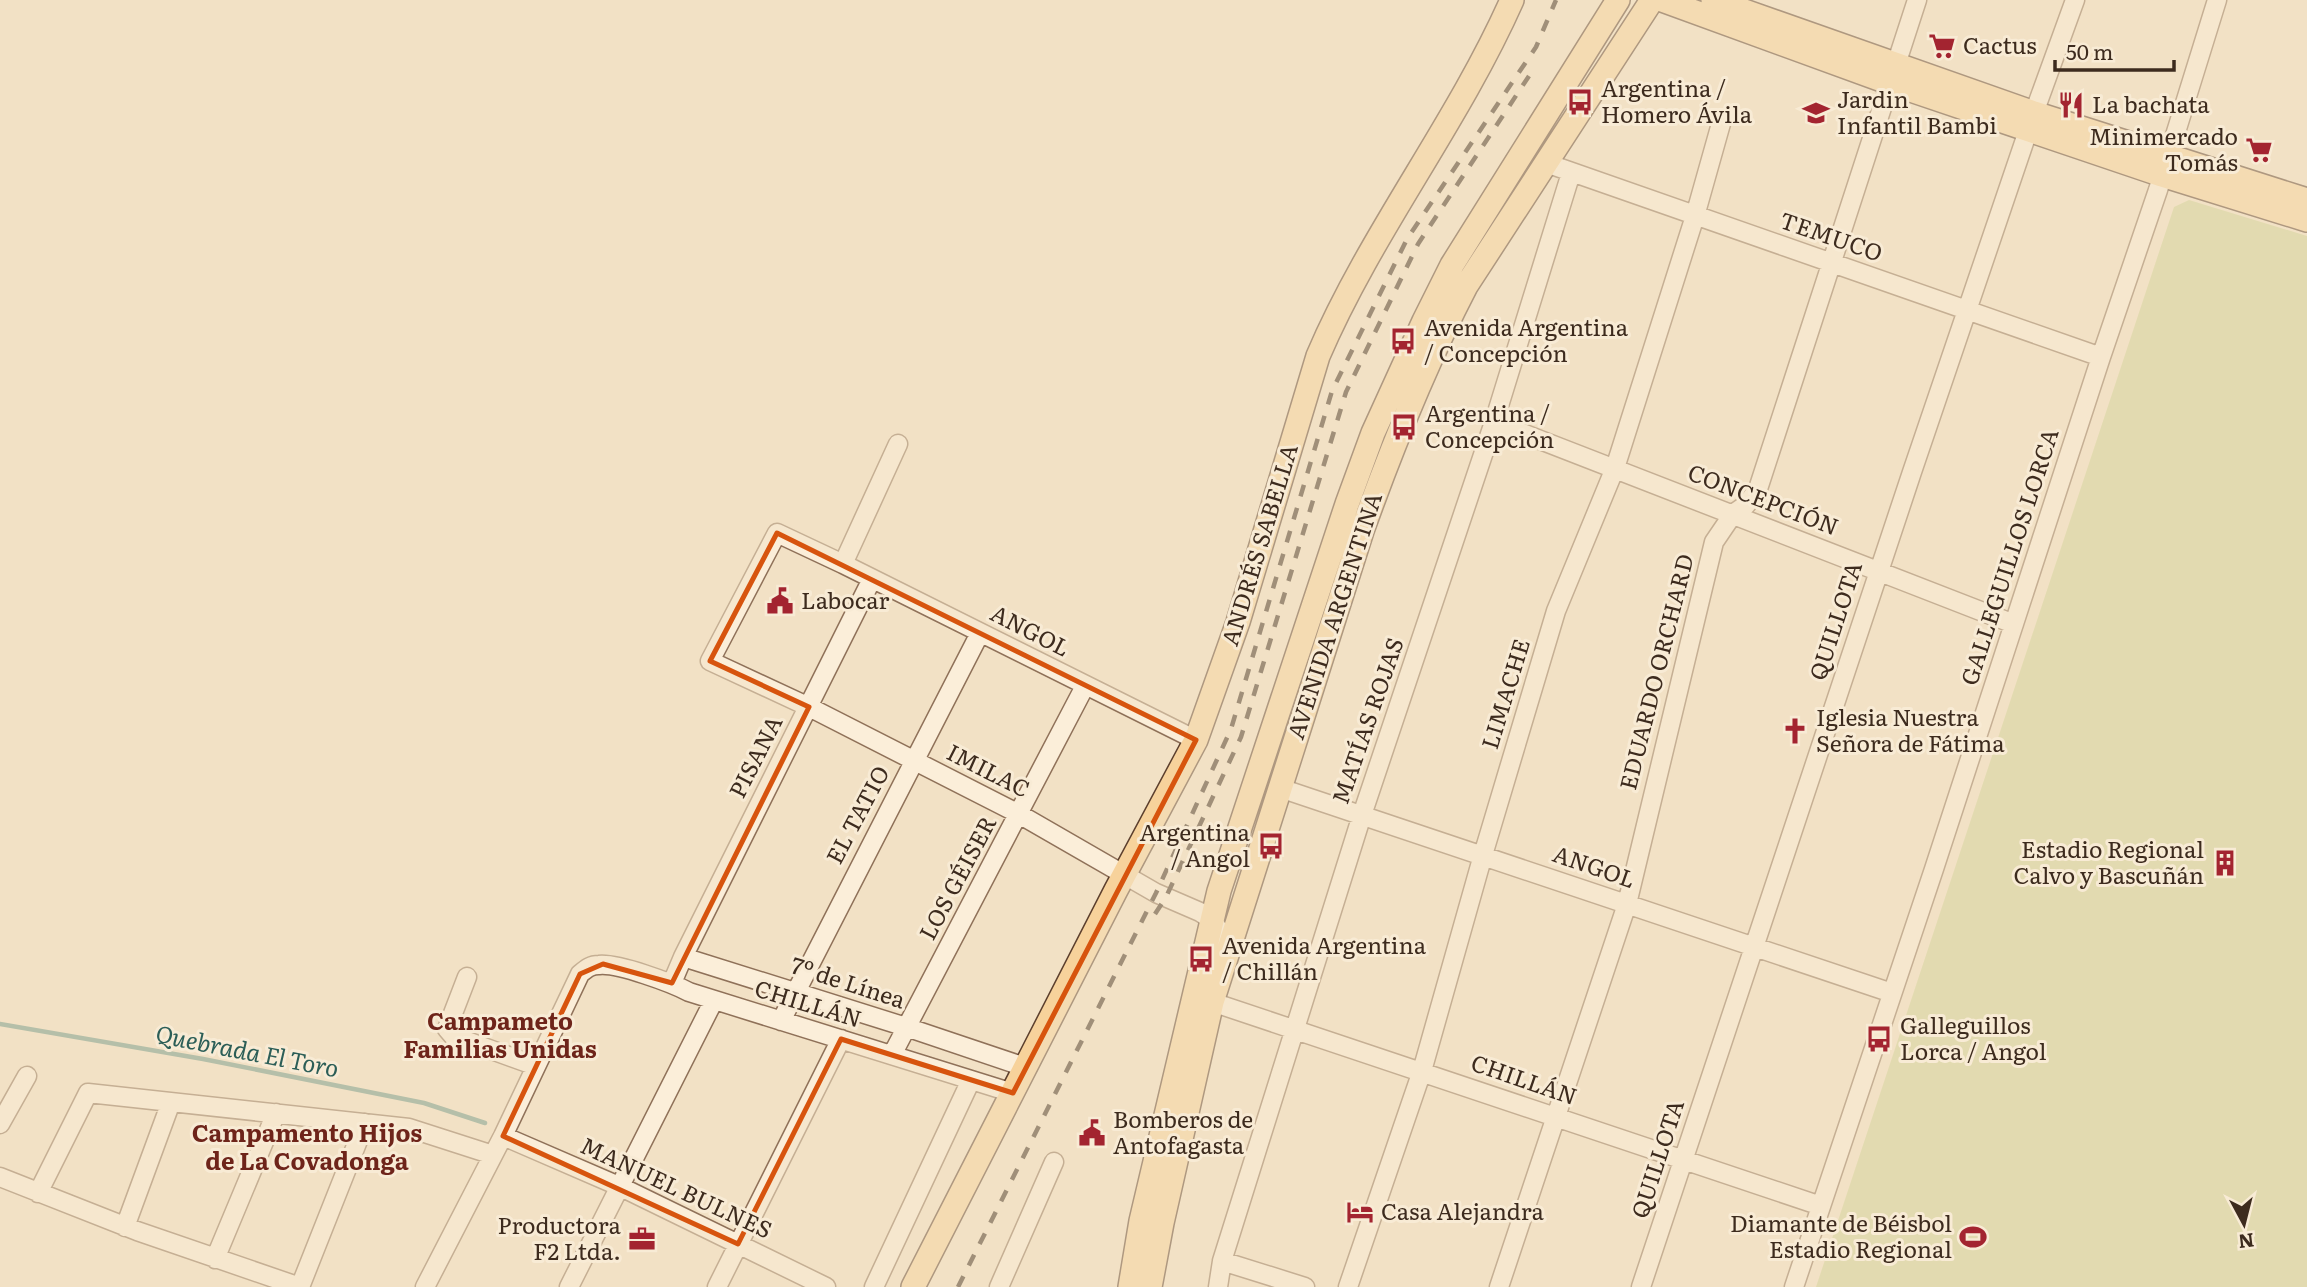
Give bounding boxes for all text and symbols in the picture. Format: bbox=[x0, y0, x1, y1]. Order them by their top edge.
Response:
place label: Cactus bbox=[1963, 27, 2037, 61]
scale bar bbox=[2055, 28, 2174, 72]
supermarket icon: Cactus bbox=[1927, 31, 1957, 61]
text: 50 m bbox=[2066, 35, 2113, 66]
place label: Argentina / Homero Ávila bbox=[1601, 70, 1753, 130]
place label: Jardin Infantil Bambi bbox=[1837, 81, 1997, 141]
place label: La bachata bbox=[2092, 86, 2210, 120]
bus stop icon: Argentina / Homero Ávila bbox=[1565, 87, 1595, 117]
restaurant icon: La bachata bbox=[2056, 90, 2086, 120]
school or university icon: Jardin Infantil Bambi bbox=[1801, 98, 1831, 128]
place label: Minimercado Tomás bbox=[2089, 118, 2238, 178]
supermarket icon: Minimercado Tomás bbox=[2244, 135, 2274, 165]
street label: TEMUCO bbox=[1776, 202, 1887, 269]
place label: Avenida Argentina / Concepción bbox=[1424, 309, 1629, 369]
bus stop icon: Avenida Argentina / Concepción bbox=[1388, 326, 1418, 356]
place label: Argentina / Concepción bbox=[1425, 395, 1554, 455]
bus stop icon: Argentina / Concepción bbox=[1389, 412, 1419, 442]
street label: GALLEGUILLOS LORCA bbox=[1950, 423, 2066, 689]
street label: ANDRÉS SABELLA bbox=[1211, 439, 1305, 650]
street label: CONCEPCIÓN bbox=[1683, 454, 1844, 543]
street label: AVENIDA ARGENTINA bbox=[1277, 487, 1389, 743]
street label: EDUARDO ORCHARD bbox=[1609, 550, 1701, 793]
street label: QUILLOTA bbox=[1799, 557, 1869, 684]
place label: Labocar bbox=[801, 582, 889, 616]
public building icon: Labocar bbox=[765, 586, 795, 616]
street label: ANGOL bbox=[985, 595, 1077, 664]
street label: MATÍAS ROJAS bbox=[1322, 633, 1410, 808]
street label: LIMACHE bbox=[1471, 634, 1537, 753]
place label: Iglesia Nuestra Señora de Fátima bbox=[1816, 699, 2005, 759]
street label: PISANA bbox=[719, 709, 789, 803]
church icon: Iglesia Nuestra Señora de Fátima bbox=[1780, 716, 1810, 746]
street label: IMILAC bbox=[942, 734, 1036, 805]
street label: EL TATIO bbox=[816, 759, 896, 869]
street label: LOS GÉISER bbox=[909, 809, 1003, 945]
place label: Argentina / Angol bbox=[1139, 814, 1251, 874]
bus stop icon: Argentina / Angol bbox=[1256, 831, 1286, 861]
place label: Estadio Regional Calvo y Bascuñán bbox=[2013, 831, 2204, 891]
street label: ANGOL bbox=[1549, 835, 1641, 895]
building icon: Estadio Regional Calvo y Bascuñán bbox=[2210, 848, 2240, 878]
place label: Avenida Argentina / Chillán bbox=[1222, 927, 1427, 987]
bus stop icon: Avenida Argentina / Chillán bbox=[1186, 944, 1216, 974]
street label: 7º de Línea bbox=[787, 947, 911, 1016]
street label: CHILLÁN bbox=[751, 970, 866, 1034]
district label: Campameto Familias Unidas bbox=[403, 1002, 597, 1065]
place label: Galleguillos Lorca / Angol bbox=[1900, 1007, 2047, 1067]
water label: Quebrada El Toro bbox=[153, 1015, 342, 1084]
bus stop icon: Galleguillos Lorca / Angol bbox=[1864, 1024, 1894, 1054]
street label: CHILLÁN bbox=[1467, 1044, 1582, 1112]
street label: QUILLOTA bbox=[1621, 1095, 1691, 1222]
place label: Bomberos de Antofagasta bbox=[1113, 1101, 1253, 1161]
district label: Campamento Hijos de La Covadonga bbox=[192, 1114, 422, 1177]
public building icon: Bomberos de Antofagasta bbox=[1077, 1118, 1107, 1148]
street label: MANUEL BULNES bbox=[576, 1127, 778, 1245]
north arrow bbox=[2209, 1189, 2279, 1259]
place label: Casa Alejandra bbox=[1381, 1193, 1545, 1227]
hotel icon: Casa Alejandra bbox=[1345, 1197, 1375, 1227]
place label: Diamante de Béisbol Estadio Regional bbox=[1730, 1205, 1952, 1265]
place label: Productora F2 Ltda. bbox=[498, 1207, 622, 1267]
sports icon: Diamante de Béisbol Estadio Regional bbox=[1958, 1222, 1988, 1252]
office icon: Productora F2 Ltda. bbox=[627, 1224, 657, 1254]
text: N bbox=[2237, 1227, 2256, 1257]

